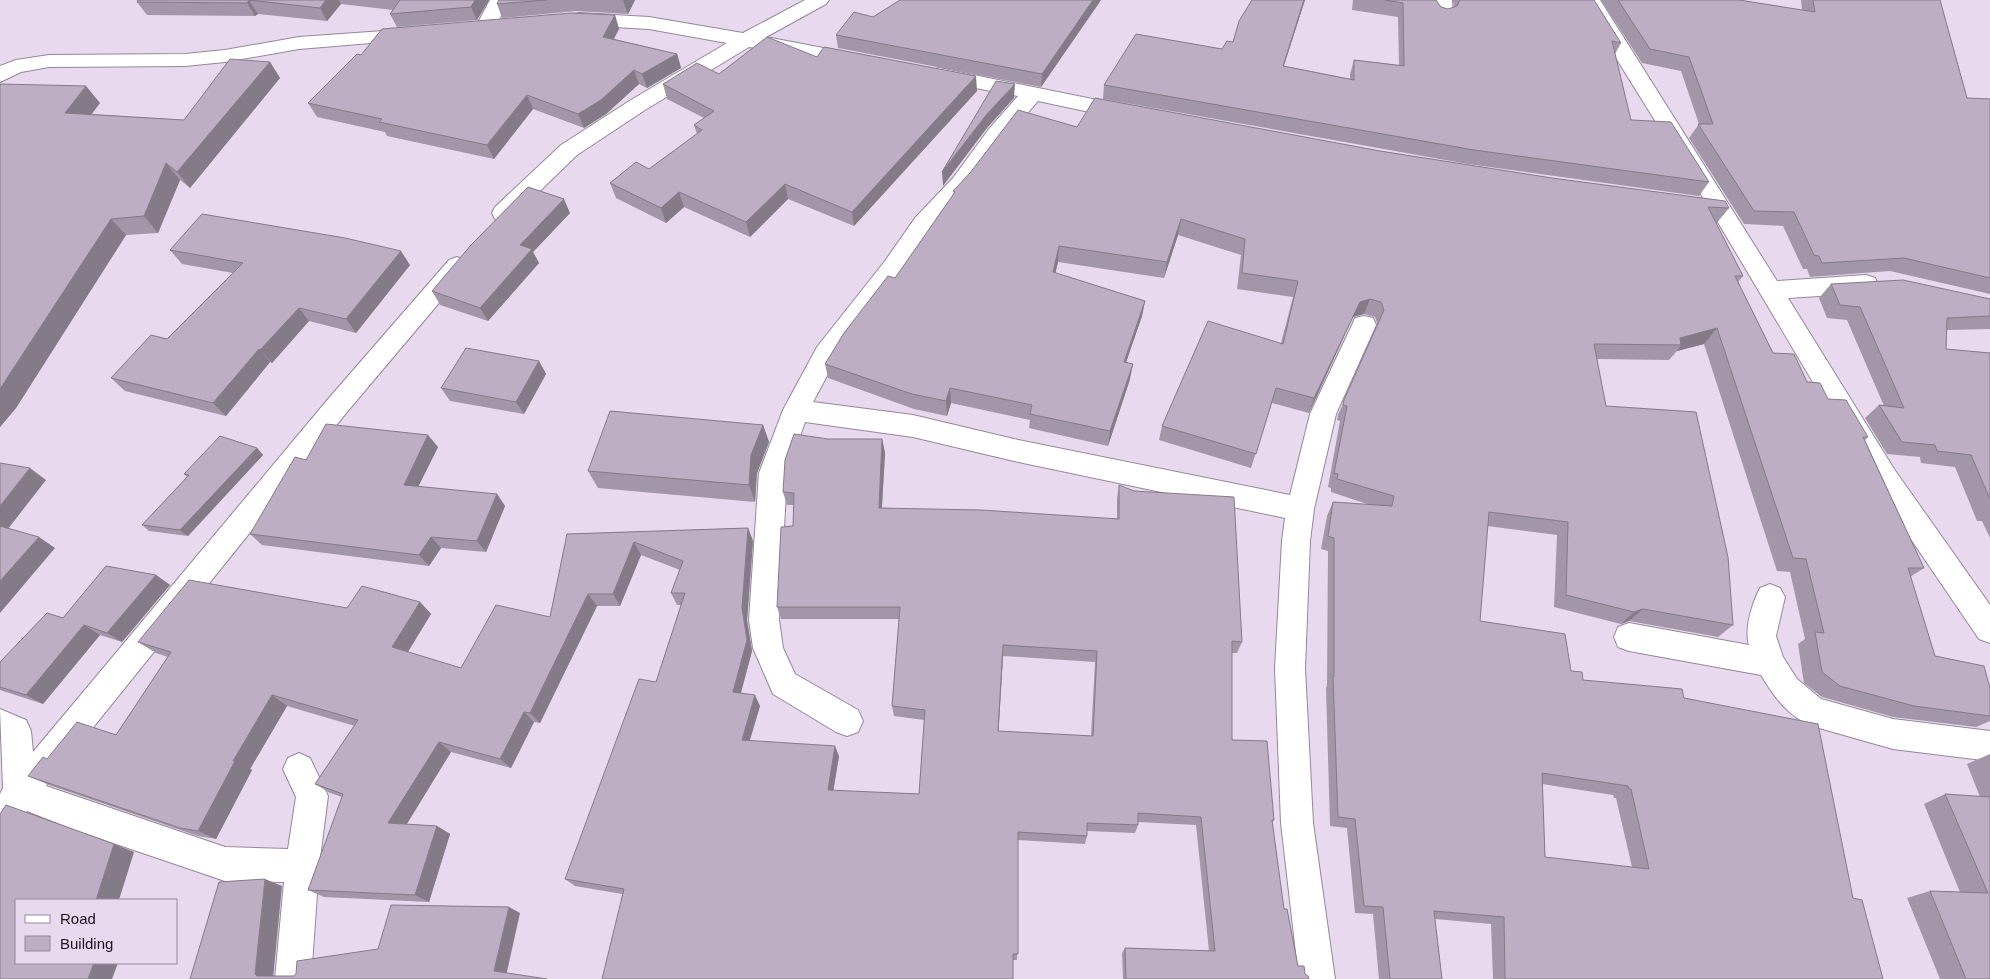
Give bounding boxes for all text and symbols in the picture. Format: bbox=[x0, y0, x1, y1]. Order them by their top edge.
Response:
legend bbox=[15, 899, 178, 964]
text: Road bbox=[60, 910, 96, 927]
text: Building bbox=[60, 935, 113, 952]

